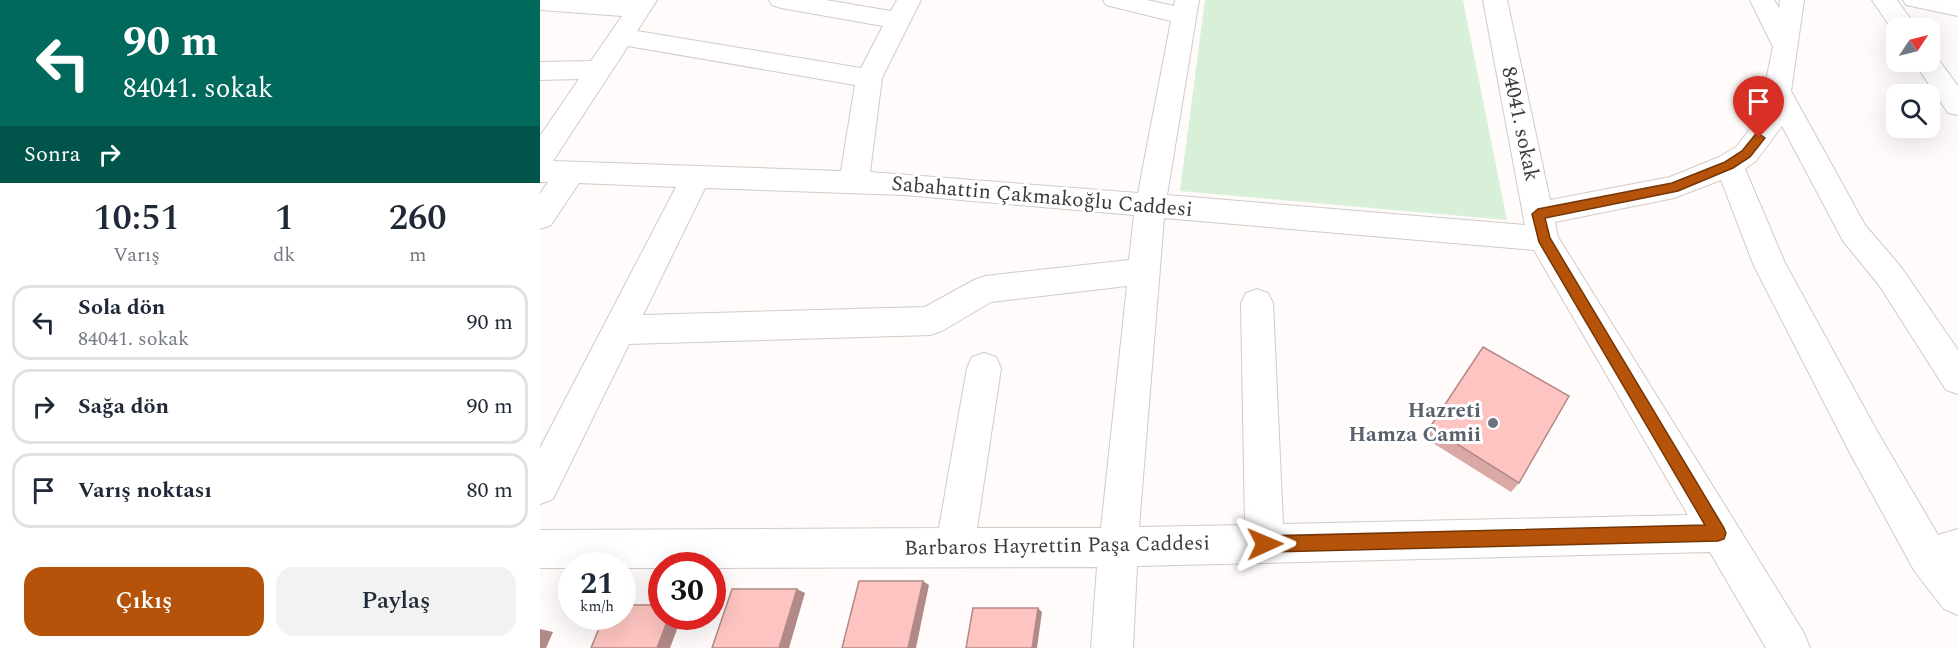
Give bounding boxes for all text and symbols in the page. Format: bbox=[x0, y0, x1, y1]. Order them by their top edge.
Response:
text: 90 m bbox=[123, 11, 218, 74]
north arrow bbox=[1886, 18, 1940, 72]
map controls bbox=[1886, 18, 1940, 138]
icon: left bbox=[24, 24, 102, 102]
street label: 84041. sokak bbox=[1492, 64, 1548, 185]
text: 84041. sokak bbox=[123, 68, 273, 110]
pin bbox=[1733, 76, 1784, 138]
button: search bbox=[1886, 84, 1940, 138]
icon: arrive bbox=[1742, 85, 1775, 118]
text: Sonra bbox=[24, 138, 81, 171]
icon: right bbox=[93, 138, 126, 171]
street label: Sabahattin Çakmakoğlu Caddesi bbox=[890, 168, 1194, 226]
text: 10:51 bbox=[93, 191, 180, 246]
text: 1 bbox=[275, 191, 294, 246]
text: 260 bbox=[389, 191, 447, 246]
text: Varış bbox=[113, 240, 160, 270]
text: dk bbox=[273, 240, 296, 270]
text: m bbox=[409, 240, 426, 270]
text: Sola dön bbox=[78, 291, 165, 324]
icon: left bbox=[27, 306, 60, 339]
text: 90 m bbox=[467, 306, 513, 339]
text: 84041. sokak bbox=[78, 324, 189, 354]
icon: right bbox=[27, 390, 60, 423]
text: Sağa dön bbox=[78, 390, 169, 423]
text: 90 m bbox=[467, 390, 513, 423]
place label: Hazreti Hamza Camii bbox=[1349, 395, 1481, 451]
marker: Hazreti Hamza Camii bbox=[1486, 416, 1500, 430]
icon: arrive bbox=[27, 474, 60, 507]
text: Varış noktası bbox=[78, 474, 212, 507]
text: 80 m bbox=[467, 474, 513, 507]
position arrow bbox=[1233, 512, 1297, 576]
street label: Barbaros Hayrettin Paşa Caddesi bbox=[904, 527, 1210, 565]
speed limit sign: 30 bbox=[648, 552, 726, 630]
text: 21 bbox=[580, 561, 614, 607]
button: Çıkış bbox=[24, 567, 264, 636]
button: Paylaş bbox=[276, 567, 516, 636]
text: km/h bbox=[580, 595, 614, 618]

